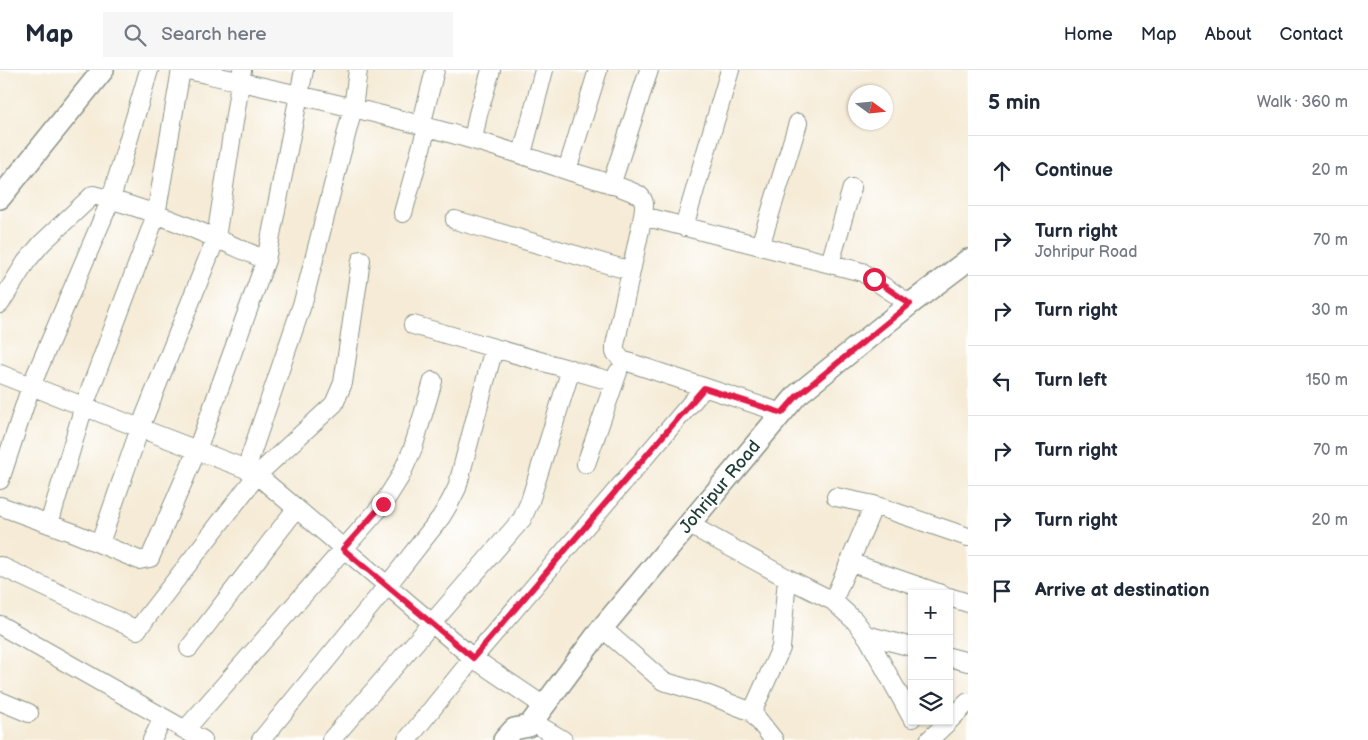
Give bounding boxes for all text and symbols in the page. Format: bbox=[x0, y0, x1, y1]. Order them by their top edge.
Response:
search box bbox=[103, 12, 453, 57]
text: Map bbox=[25, 20, 73, 49]
icon: search bbox=[121, 21, 149, 49]
text: Search here bbox=[161, 23, 267, 46]
text: Home bbox=[1064, 24, 1113, 45]
text: Map bbox=[1141, 24, 1177, 45]
text: About bbox=[1205, 24, 1252, 45]
text: Contact bbox=[1280, 24, 1343, 45]
north arrow bbox=[848, 85, 893, 130]
text: 5 min bbox=[988, 90, 1041, 115]
text: Walk · 360 m bbox=[1257, 93, 1348, 112]
icon: ahead bbox=[988, 157, 1016, 185]
text: Continue bbox=[1035, 159, 1113, 182]
text: 20 m bbox=[1312, 161, 1348, 180]
text: Turn right bbox=[1035, 220, 1118, 243]
icon: right bbox=[988, 227, 1016, 255]
text: 70 m bbox=[1313, 231, 1348, 250]
text: Johripur Road bbox=[1035, 243, 1137, 262]
route start bbox=[863, 268, 886, 291]
icon: right bbox=[988, 297, 1016, 325]
text: Turn right bbox=[1035, 299, 1118, 322]
text: 30 m bbox=[1311, 301, 1348, 320]
icon: left bbox=[988, 367, 1016, 395]
text: Turn left bbox=[1035, 369, 1107, 392]
text: 150 m bbox=[1306, 371, 1348, 390]
street label: Johripur Road bbox=[675, 436, 765, 538]
icon: right bbox=[988, 437, 1016, 465]
text: Turn right bbox=[1035, 439, 1118, 462]
text: 70 m bbox=[1313, 441, 1348, 460]
route end bbox=[372, 493, 395, 516]
icon: right bbox=[988, 507, 1016, 535]
text: Turn right bbox=[1035, 509, 1118, 532]
text: 20 m bbox=[1312, 511, 1348, 530]
icon: arrive bbox=[988, 577, 1016, 605]
text: Arrive at destination bbox=[1035, 579, 1210, 602]
map controls bbox=[908, 590, 953, 725]
button: + bbox=[908, 590, 953, 635]
button: − bbox=[908, 635, 953, 680]
button: layers bbox=[908, 680, 953, 725]

